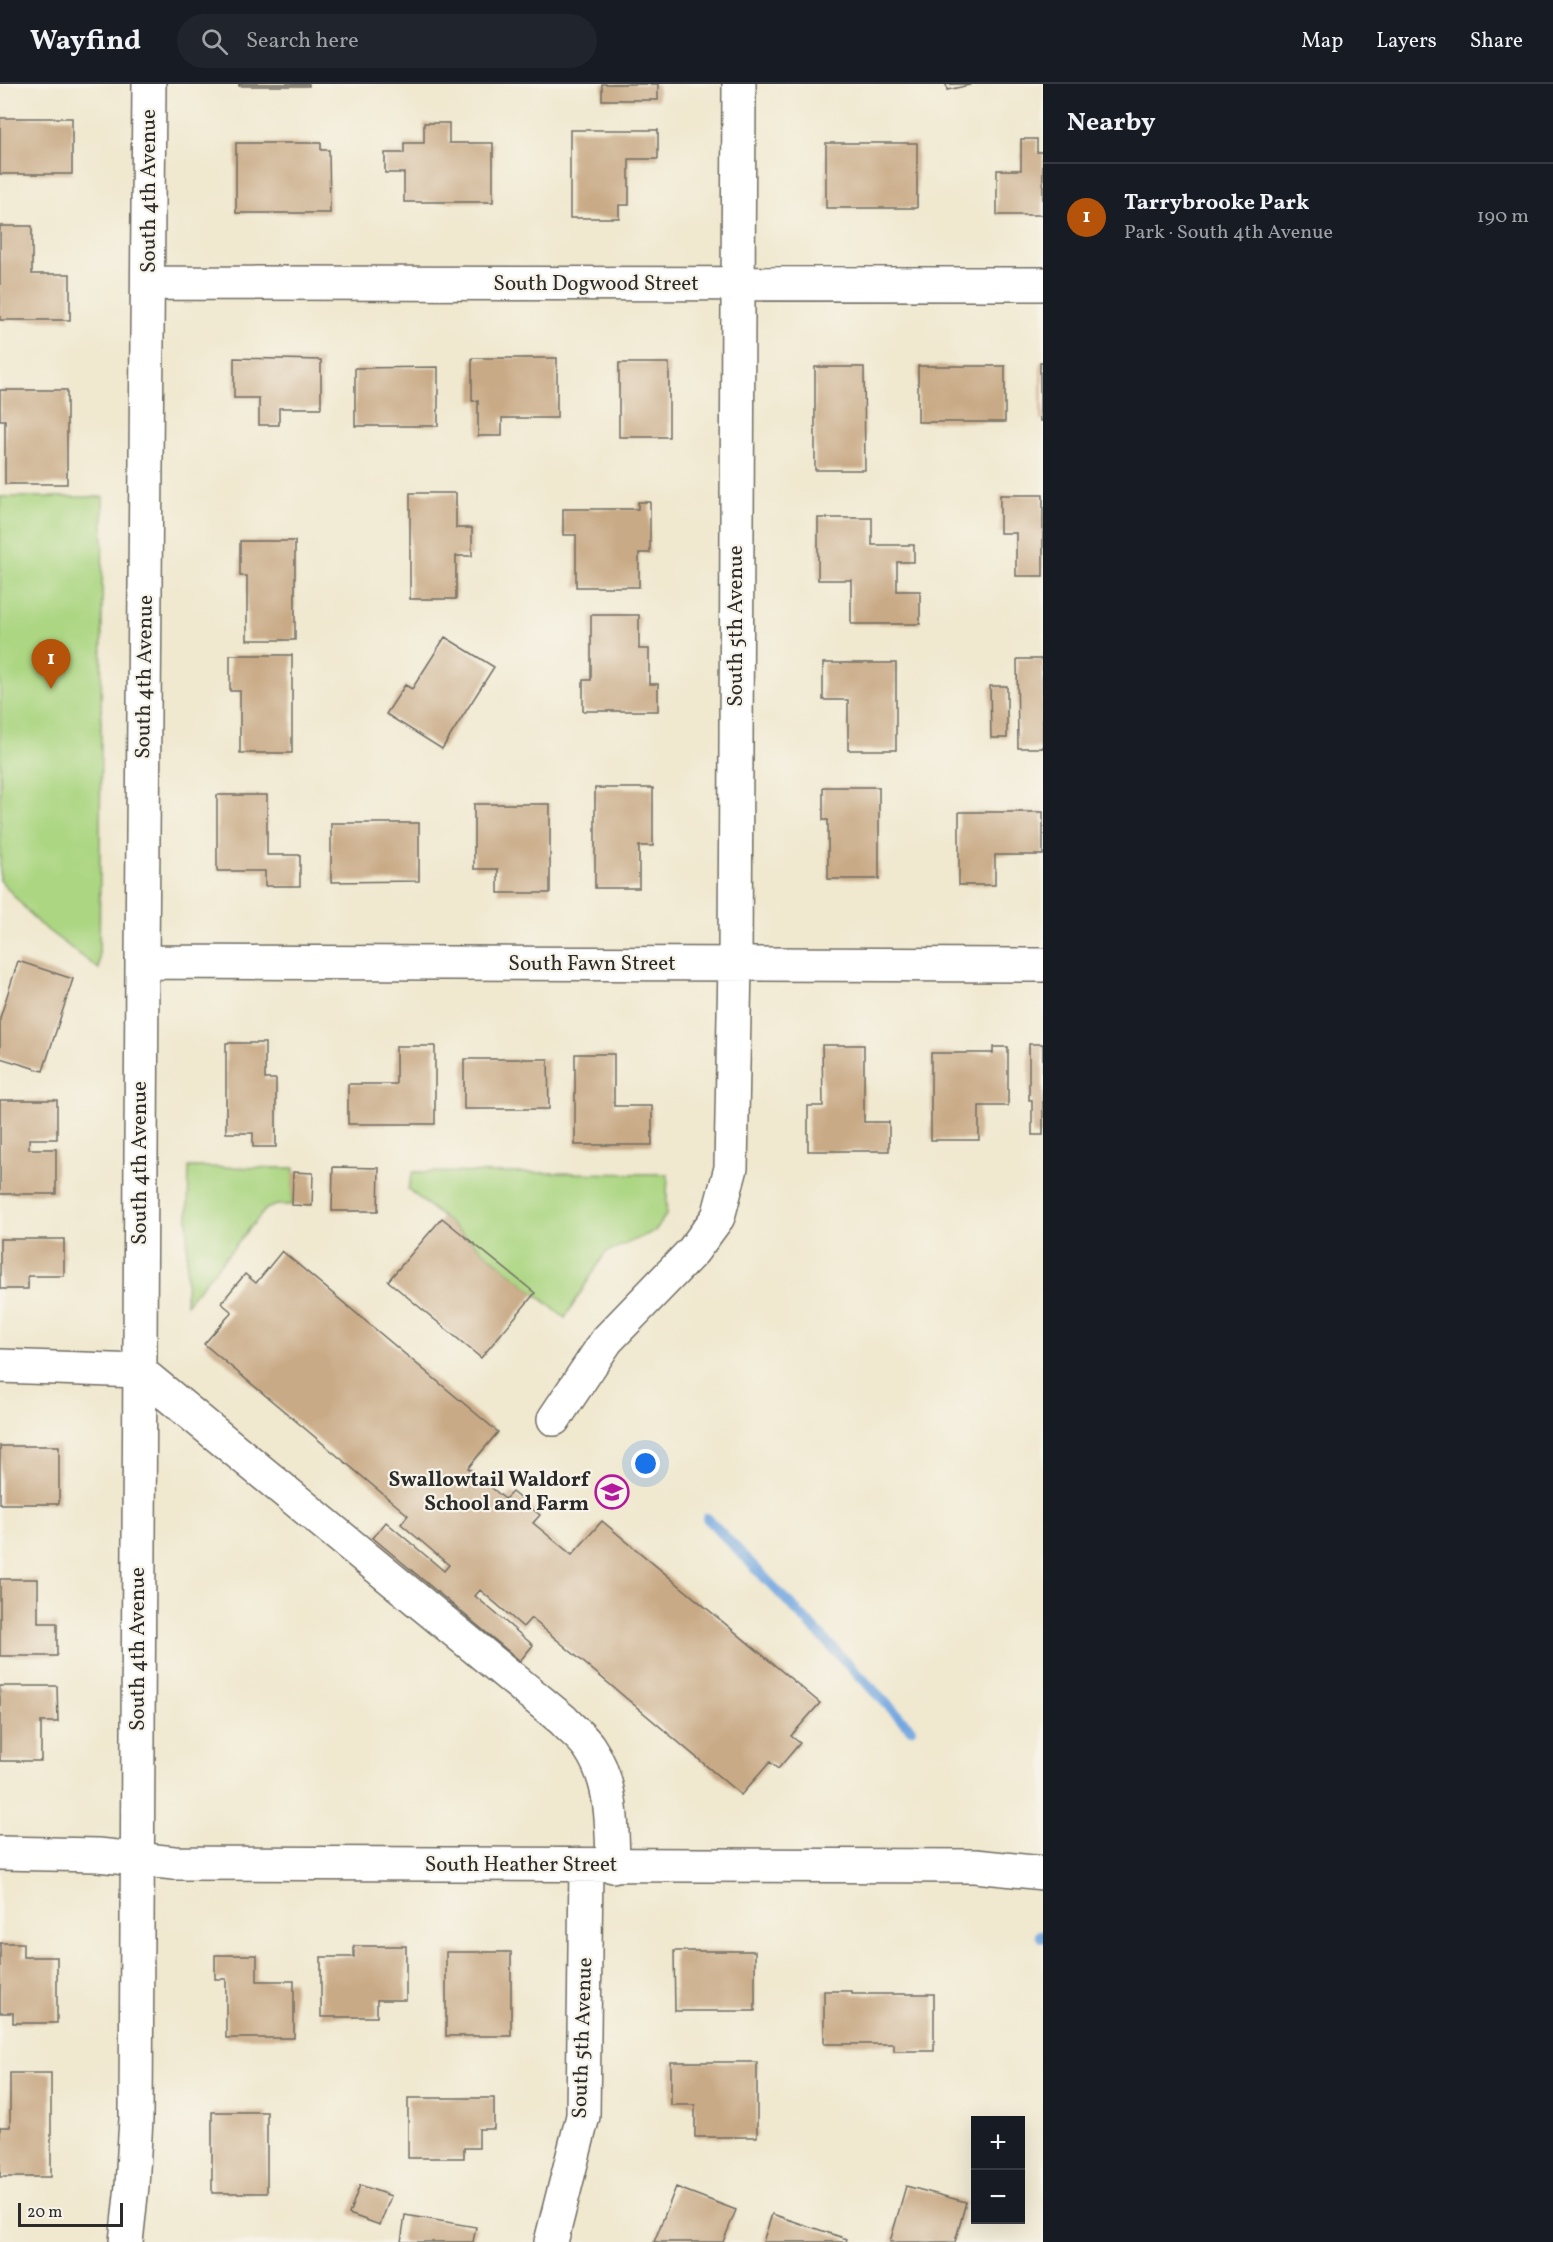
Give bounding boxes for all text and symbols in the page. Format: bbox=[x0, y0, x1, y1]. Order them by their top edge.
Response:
search box bbox=[177, 14, 597, 68]
text: Wayfind bbox=[30, 22, 141, 61]
icon: search bbox=[198, 25, 231, 58]
text: Search here bbox=[246, 26, 359, 57]
text: Map bbox=[1301, 27, 1343, 56]
text: Layers bbox=[1376, 27, 1437, 56]
text: Share bbox=[1470, 27, 1523, 56]
text: Nearby bbox=[1067, 105, 1156, 141]
street label: South 4th Avenue bbox=[135, 109, 164, 273]
text: Tarrybrooke Park bbox=[1124, 188, 1309, 219]
text: 1 bbox=[1082, 203, 1091, 231]
text: 190 m bbox=[1477, 203, 1529, 231]
text: Park · South 4th Avenue bbox=[1124, 219, 1333, 247]
street label: South Dogwood Street bbox=[493, 270, 699, 299]
street label: South 5th Avenue bbox=[722, 545, 751, 707]
street label: South 4th Avenue bbox=[129, 595, 161, 759]
pin: 1 bbox=[32, 640, 70, 689]
street label: South Fawn Street bbox=[508, 950, 676, 979]
street label: South 4th Avenue bbox=[126, 1081, 155, 1245]
your location bbox=[631, 1449, 660, 1478]
place label: Swallowtail Waldorf School and Farm bbox=[389, 1466, 591, 1519]
school or university icon: Swallowtail Waldorf School and Farm bbox=[594, 1474, 630, 1510]
street label: South 4th Avenue bbox=[124, 1567, 153, 1731]
street label: South Heather Street bbox=[425, 1851, 617, 1880]
street label: South 5th Avenue bbox=[566, 1957, 600, 2119]
map controls bbox=[971, 2116, 1025, 2224]
button: + bbox=[971, 2116, 1025, 2170]
button: − bbox=[971, 2170, 1025, 2224]
scale bar bbox=[18, 2200, 123, 2228]
text: 20 m bbox=[27, 2202, 62, 2224]

